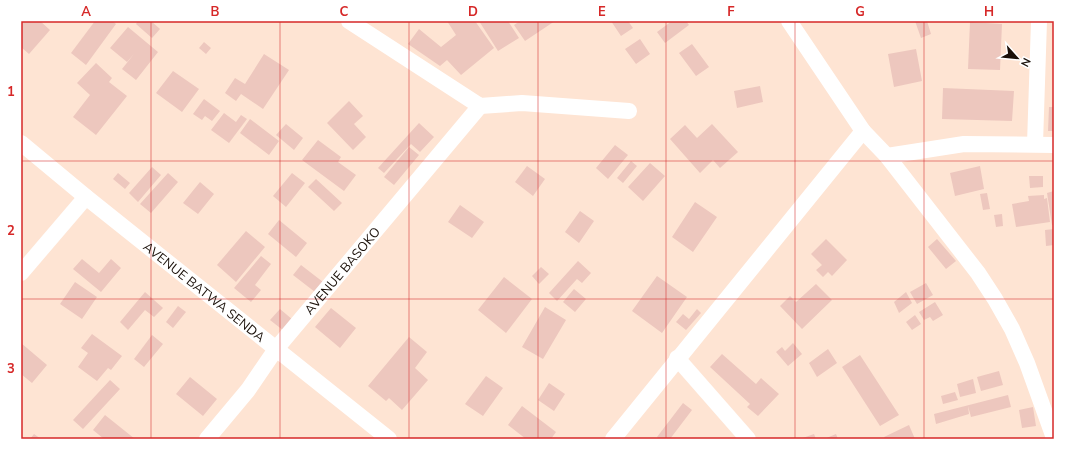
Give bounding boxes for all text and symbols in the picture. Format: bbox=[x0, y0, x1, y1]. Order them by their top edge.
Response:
text: A bbox=[81, 3, 91, 21]
text: B bbox=[211, 3, 220, 21]
text: C bbox=[340, 3, 349, 21]
text: D bbox=[468, 3, 478, 21]
text: E bbox=[598, 3, 606, 21]
text: F bbox=[727, 3, 735, 21]
text: G bbox=[855, 3, 865, 21]
text: H bbox=[984, 3, 994, 21]
north arrow bbox=[997, 38, 1037, 78]
text: N bbox=[1017, 55, 1034, 69]
text: 1 bbox=[7, 83, 15, 101]
text: 2 bbox=[7, 222, 15, 240]
street label: AVENUE BASOKO bbox=[301, 224, 385, 319]
street label: AVENUE BATWA SENDA bbox=[139, 238, 269, 347]
text: 3 bbox=[7, 360, 15, 378]

